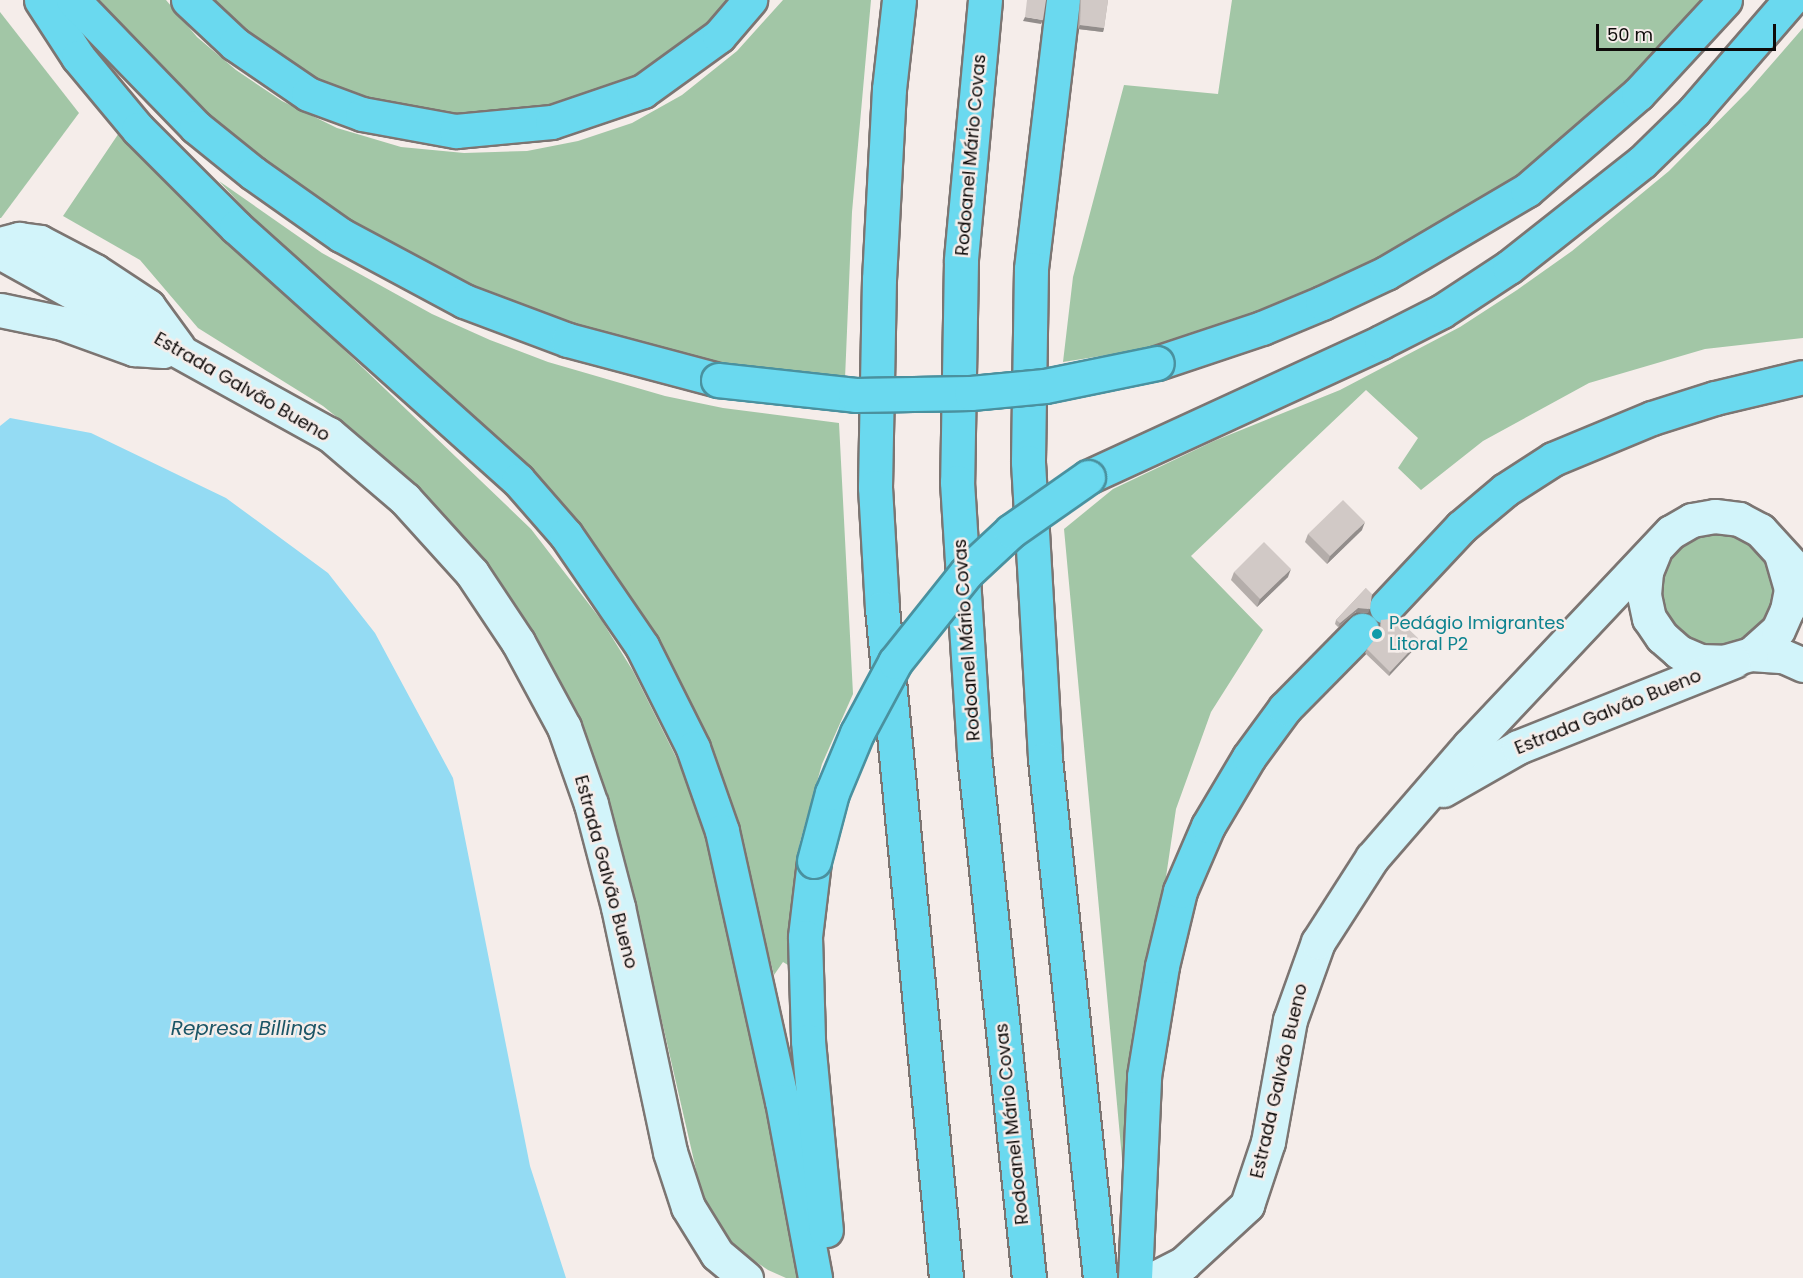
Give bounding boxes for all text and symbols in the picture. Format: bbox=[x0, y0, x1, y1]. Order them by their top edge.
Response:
scale bar bbox=[1599, 12, 1779, 50]
text: 50 m bbox=[1607, 22, 1653, 47]
street label: Rodoanel Mário Covas bbox=[951, 53, 991, 257]
street label: Estrada Galvão Bueno bbox=[150, 328, 334, 446]
street label: Rodoanel Mário Covas bbox=[949, 538, 985, 742]
place label: Pedágio Imigrantes Litoral P2 bbox=[1389, 613, 1565, 656]
marker: Pedágio Imigrantes Litoral P2 bbox=[1370, 627, 1384, 641]
street label: Estrada Galvão Bueno bbox=[1512, 665, 1704, 759]
street label: Estrada Galvão Bueno bbox=[570, 773, 642, 971]
street label: Estrada Galvão Bueno bbox=[1246, 982, 1312, 1180]
water label: Represa Billings bbox=[171, 1016, 327, 1040]
street label: Rodoanel Mário Covas bbox=[991, 1022, 1033, 1226]

